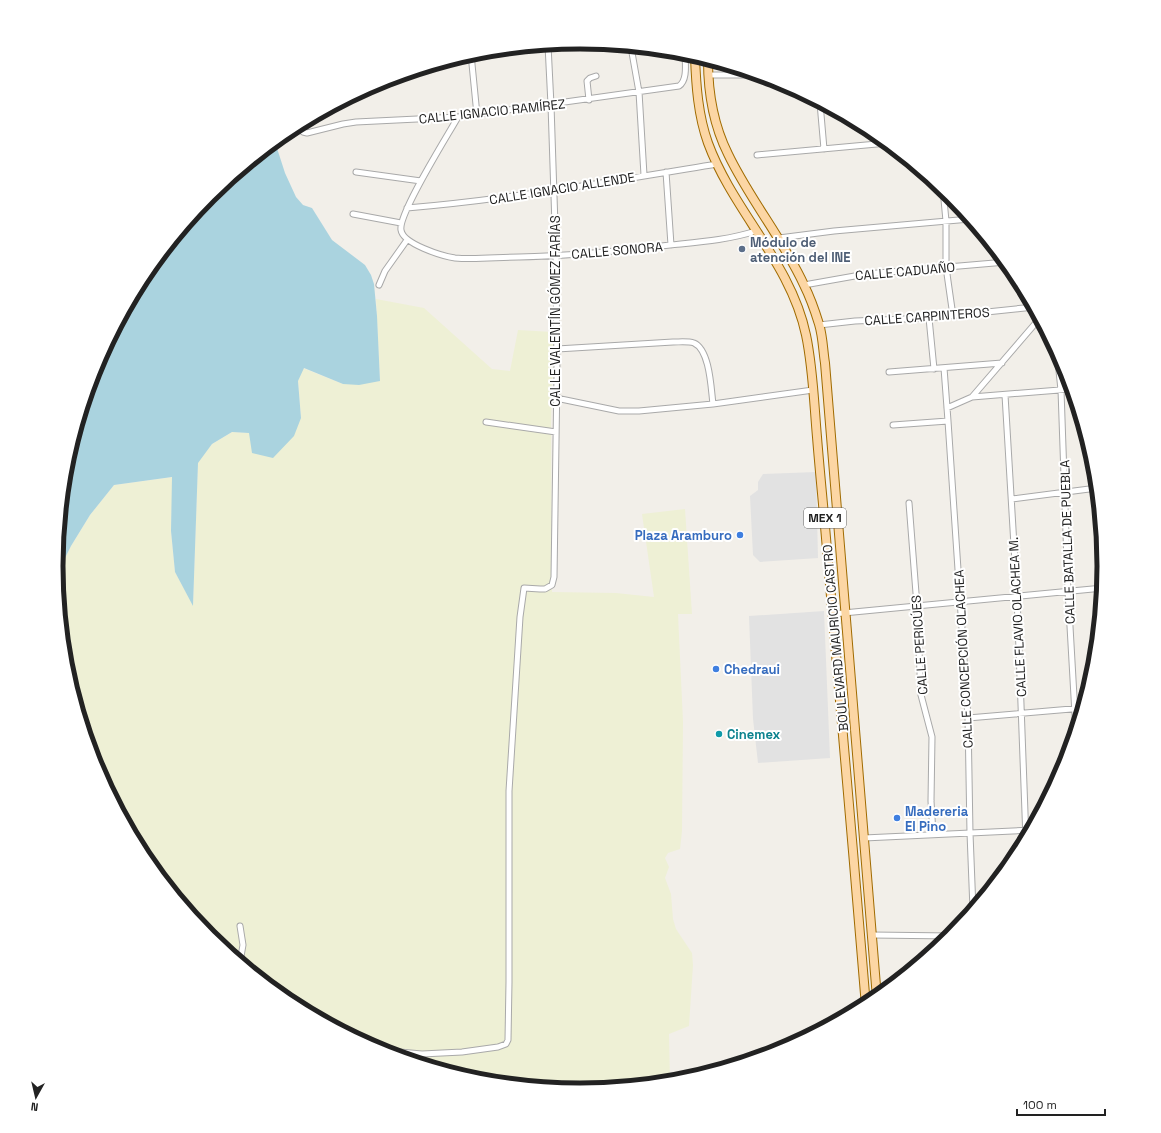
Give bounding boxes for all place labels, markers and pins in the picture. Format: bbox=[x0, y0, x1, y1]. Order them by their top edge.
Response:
place label: Módulo de atención del INE bbox=[750, 234, 851, 266]
marker: Módulo de atención del INE bbox=[737, 244, 747, 254]
place label: Plaza Aramburo bbox=[635, 527, 732, 544]
marker: Plaza Aramburo bbox=[735, 530, 745, 540]
place label: Chedraui bbox=[724, 661, 780, 678]
marker: Chedraui bbox=[711, 664, 721, 674]
place label: Cinemex bbox=[727, 726, 781, 743]
marker: Cinemex bbox=[714, 729, 724, 739]
place label: Madereria El Pino bbox=[905, 803, 969, 835]
marker: Madereria El Pino bbox=[892, 813, 902, 823]

